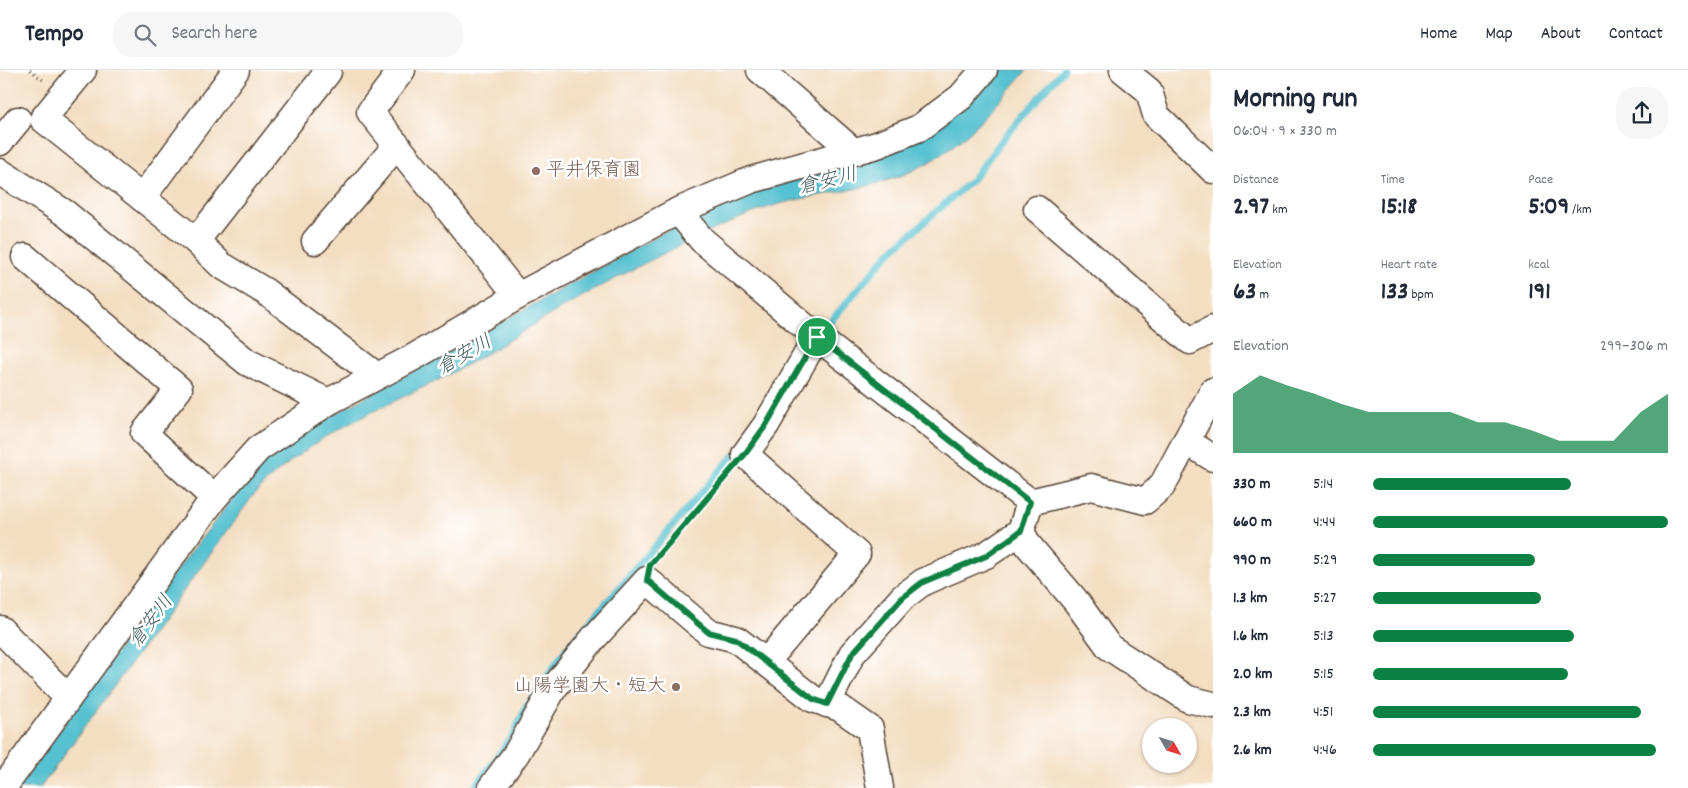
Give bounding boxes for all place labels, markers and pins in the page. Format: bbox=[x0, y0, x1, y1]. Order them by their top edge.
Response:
place label: 平井保育園 bbox=[546, 158, 641, 185]
marker: 平井保育園 bbox=[530, 165, 542, 177]
pin bbox=[796, 316, 838, 358]
place label: 山陽学園大・短大 bbox=[514, 674, 666, 701]
marker: 山陽学園大・短大 bbox=[670, 681, 682, 693]

